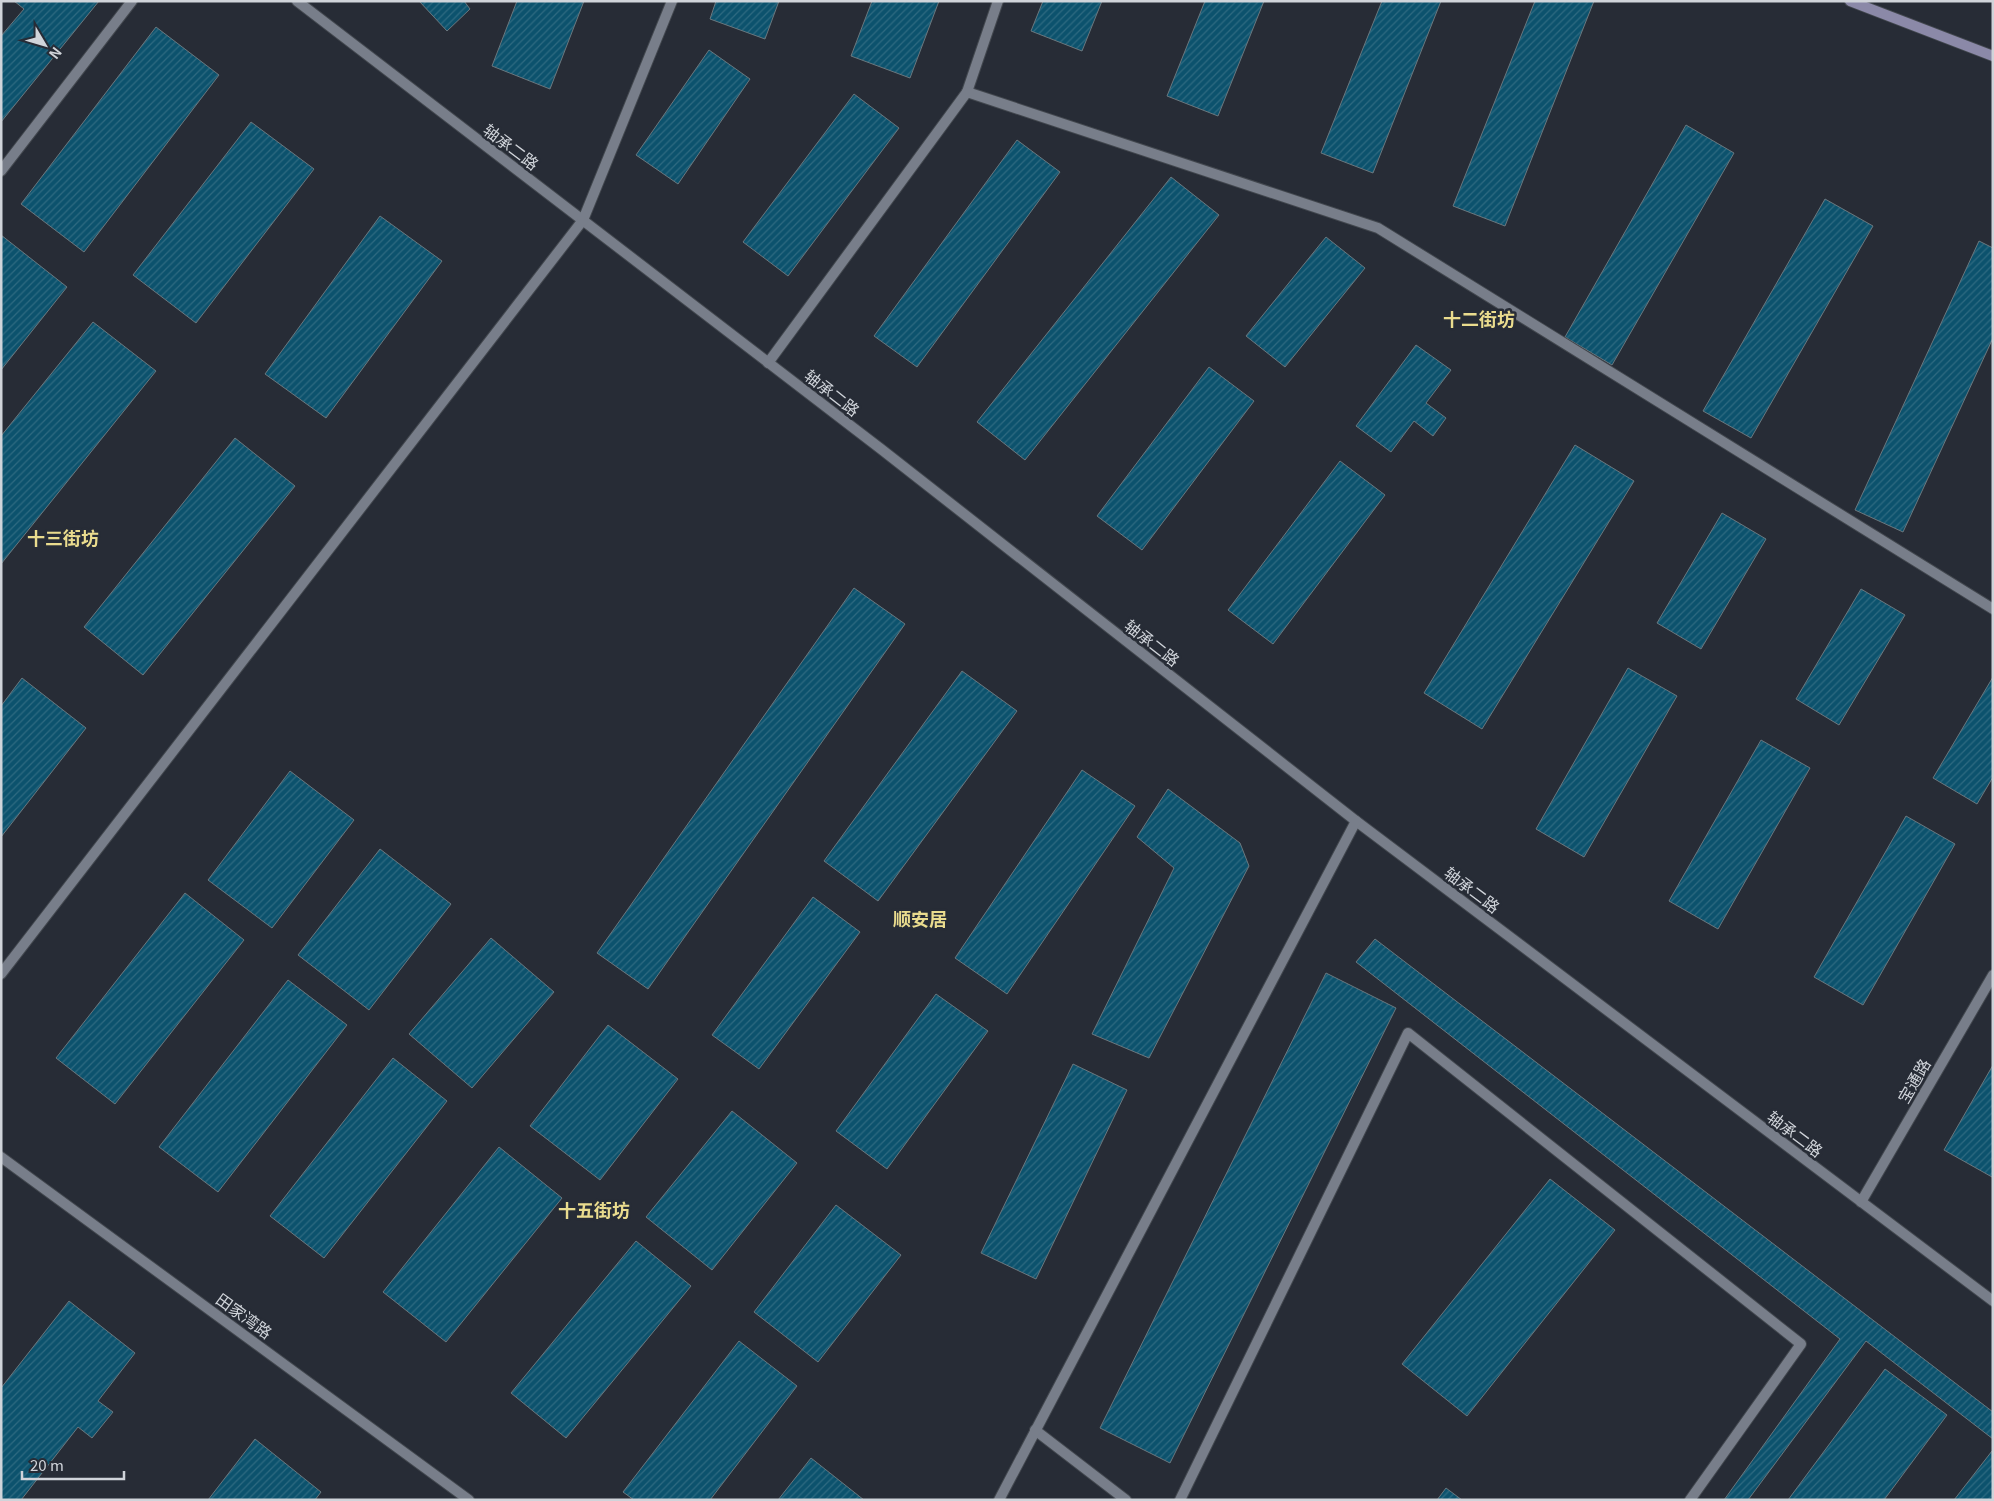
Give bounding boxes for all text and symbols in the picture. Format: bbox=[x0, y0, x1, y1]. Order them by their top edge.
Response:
north arrow bbox=[20, 20, 70, 70]
text: N bbox=[45, 43, 67, 64]
street label: 轴承二路 bbox=[479, 117, 544, 175]
district label: 十二街坊 bbox=[1443, 305, 1515, 331]
street label: 轴承二路 bbox=[800, 363, 865, 421]
district label: 十三街坊 bbox=[27, 524, 99, 550]
street label: 轴承二路 bbox=[1120, 613, 1185, 671]
street label: 轴承二路 bbox=[1440, 860, 1505, 918]
district label: 顺安居 bbox=[893, 905, 947, 931]
street label: 宝通路 bbox=[1891, 1054, 1936, 1107]
street label: 轴承二路 bbox=[1763, 1104, 1828, 1162]
district label: 十五街坊 bbox=[558, 1196, 630, 1222]
street label: 田家湾路 bbox=[212, 1287, 278, 1344]
scale bar bbox=[22, 1448, 125, 1480]
text: 20 m bbox=[30, 1454, 64, 1475]

